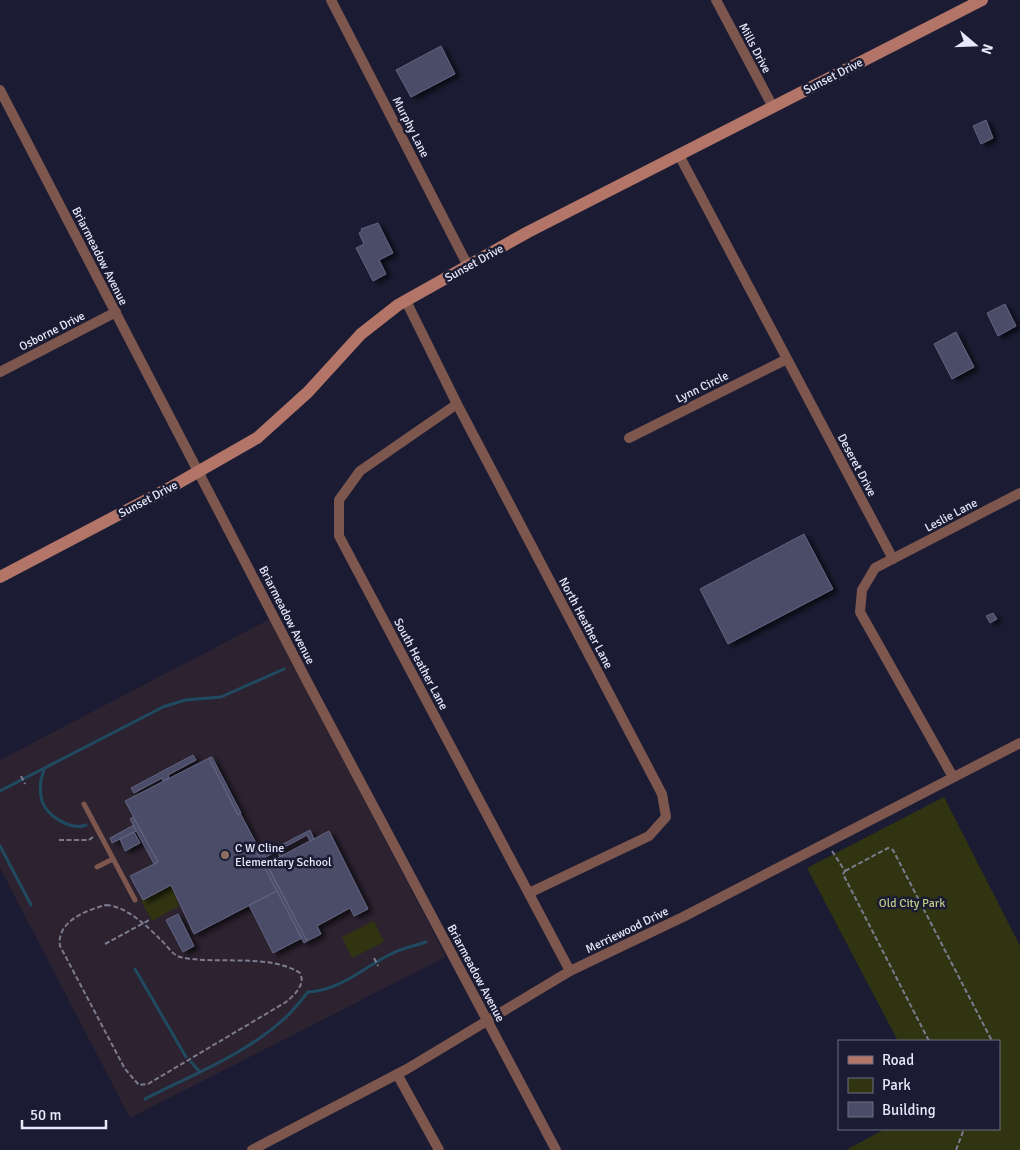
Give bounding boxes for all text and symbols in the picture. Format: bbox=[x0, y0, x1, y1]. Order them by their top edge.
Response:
north arrow bbox=[950, 20, 1000, 70]
street label: Mills Drive bbox=[735, 21, 774, 76]
text: N bbox=[977, 42, 996, 56]
street label: Sunset Drive bbox=[801, 55, 865, 98]
street label: Murphy Lane bbox=[389, 94, 432, 160]
street label: Briarmeadow Avenue bbox=[68, 205, 131, 308]
street label: Sunset Drive bbox=[442, 241, 506, 286]
street label: Osborne Drive bbox=[17, 308, 88, 355]
street label: Lynn Circle bbox=[673, 368, 731, 407]
street label: Deseret Drive bbox=[834, 431, 879, 499]
street label: Sunset Drive bbox=[116, 478, 180, 521]
street label: Leslie Lane bbox=[922, 495, 980, 536]
street label: Briarmeadow Avenue bbox=[255, 564, 318, 667]
street label: North Heather Lane bbox=[555, 575, 616, 671]
street label: South Heather Lane bbox=[390, 616, 451, 713]
place label: C W Cline Elementary School bbox=[235, 841, 332, 870]
marker: C W Cline Elementary School bbox=[219, 849, 231, 861]
park label: Old City Park bbox=[879, 896, 945, 911]
street label: Merriewood Drive bbox=[583, 904, 671, 957]
street label: Briarmeadow Avenue bbox=[443, 922, 508, 1025]
legend bbox=[838, 1040, 1000, 1130]
text: Road bbox=[882, 1051, 914, 1069]
text: Park bbox=[882, 1076, 911, 1094]
scale bar bbox=[22, 1098, 106, 1130]
text: Building bbox=[882, 1101, 936, 1119]
text: 50 m bbox=[30, 1106, 61, 1124]

